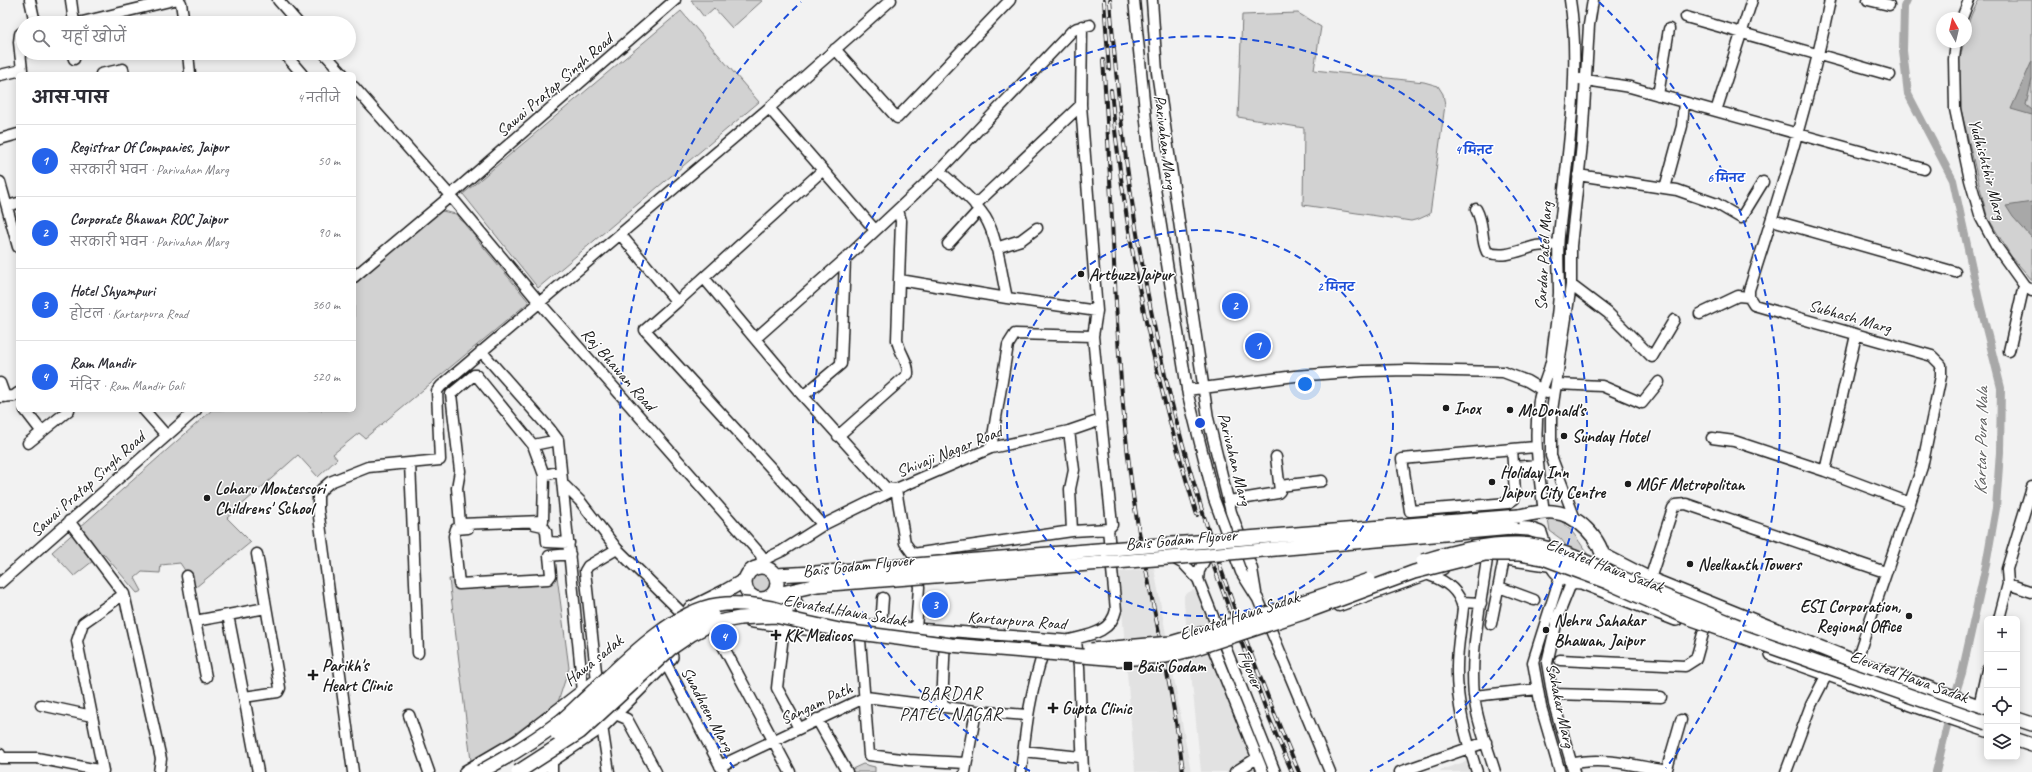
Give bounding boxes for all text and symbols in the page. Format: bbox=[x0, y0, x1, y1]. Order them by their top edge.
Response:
north arrow bbox=[1936, 12, 1972, 48]
search box bbox=[16, 16, 356, 60]
icon: search bbox=[30, 27, 52, 49]
street label: Sawai Pratap Singh Road bbox=[492, 27, 619, 142]
text: यहाँ खोजें bbox=[62, 28, 126, 47]
text: आस-पास bbox=[32, 87, 108, 108]
text: 4 नतीजे bbox=[297, 90, 340, 106]
street label: Parivahan Marg bbox=[1149, 94, 1182, 191]
street label: Yudhishthir Marg bbox=[1964, 116, 2011, 223]
text: Registrar Of Companies, Jaipur bbox=[70, 138, 229, 157]
text: 4 मिनट bbox=[1455, 141, 1494, 158]
text: 1 bbox=[42, 153, 48, 169]
text: 50 m bbox=[318, 153, 340, 169]
text: सरकारी भवन · Parivahan Marg bbox=[70, 162, 229, 178]
text: 6 मिनट bbox=[1707, 169, 1746, 186]
street label: Sardar Patel Marg bbox=[1530, 200, 1557, 311]
text: Corporate Bhawan ROC Jaipur bbox=[70, 210, 227, 229]
text: 2 bbox=[42, 225, 48, 241]
text: 90 m bbox=[318, 225, 340, 241]
text: सरकारी भवन · Parivahan Marg bbox=[70, 234, 229, 250]
place label: Artbuzz Jaipur bbox=[1089, 264, 1175, 285]
marker: Artbuzz Jaipur bbox=[1076, 269, 1086, 279]
text: 2 मिनट bbox=[1317, 278, 1356, 295]
text: Hotel Shyampuri bbox=[70, 282, 155, 301]
pin: 2 bbox=[1222, 291, 1248, 321]
street label: Subhash Marg bbox=[1806, 295, 1895, 339]
text: 3 bbox=[42, 297, 48, 313]
text: 360 m bbox=[312, 297, 340, 313]
text: होटल · Kartarpura Road bbox=[70, 306, 188, 322]
street label: Raj Bhawan Road bbox=[577, 323, 663, 418]
pin: 1 bbox=[1245, 331, 1271, 361]
text: Ram Mandir bbox=[70, 354, 135, 373]
text: 4 bbox=[42, 369, 48, 385]
text: 520 m bbox=[312, 369, 340, 385]
your location bbox=[1295, 374, 1315, 394]
text: मंदिर · Ram Mandir Gali bbox=[70, 378, 184, 394]
water label: Kartar Pura Nala bbox=[1969, 384, 1993, 495]
place label: Inox bbox=[1454, 398, 1483, 419]
place label: McDonald's bbox=[1518, 400, 1587, 421]
marker: Inox bbox=[1441, 403, 1451, 413]
marker: McDonald's bbox=[1505, 405, 1515, 415]
street label: Parivahan Marg bbox=[1213, 411, 1256, 509]
centre of rings bbox=[1193, 416, 1207, 430]
street label: Shivaji Nagar Road bbox=[893, 420, 1007, 482]
street label: Sawai Pratap Singh Road bbox=[25, 425, 152, 542]
place label: Sunday Hotel bbox=[1572, 426, 1651, 447]
marker: Sunday Hotel bbox=[1559, 431, 1569, 441]
place label: Holiday Inn Jaipur City Centre bbox=[1499, 462, 1607, 503]
place label: MGF Metropolitan bbox=[1636, 474, 1746, 495]
marker: Holiday Inn Jaipur City Centre bbox=[1487, 477, 1497, 487]
place label: Loharu Montessori Childrens' School bbox=[215, 478, 328, 519]
marker: MGF Metropolitan bbox=[1623, 479, 1633, 489]
marker: Loharu Montessori Childrens' School bbox=[202, 493, 212, 503]
street label: Bais Godam Flyover bbox=[1125, 524, 1239, 555]
street label: Elevated Hawa Sadak bbox=[1543, 533, 1668, 598]
street label: Bais Godam Flyover bbox=[802, 549, 916, 582]
place label: Neelkanth Towers bbox=[1698, 554, 1803, 575]
marker: Neelkanth Towers bbox=[1685, 559, 1695, 569]
street label: Elevated Hawa Sadak bbox=[1177, 586, 1303, 645]
street label: Elevated Hawa Sadak bbox=[782, 589, 910, 632]
pin: 3 bbox=[922, 590, 948, 620]
place label: ESI Corporation, Regional Office bbox=[1800, 596, 1902, 637]
street label: Kartarpura Road bbox=[967, 607, 1069, 635]
place label: Nehru Sahakar Bhawan, Jaipur bbox=[1554, 610, 1647, 651]
marker: ESI Corporation, Regional Office bbox=[1904, 611, 1914, 621]
map controls bbox=[1984, 616, 2020, 760]
button: + bbox=[1984, 616, 2020, 652]
pin: 4 bbox=[711, 622, 737, 652]
place label: KK Medicos bbox=[784, 625, 854, 646]
marker: Nehru Sahakar Bhawan, Jaipur bbox=[1541, 625, 1551, 635]
street label: Hawa sadak bbox=[560, 629, 628, 690]
marker: KK Medicos bbox=[771, 630, 781, 640]
street label: Elevated Hawa Sadak bbox=[1847, 645, 1972, 708]
street label: Flyover bbox=[1233, 647, 1268, 693]
button: − bbox=[1984, 652, 2020, 688]
place label: Parikh's Heart Clinic bbox=[322, 655, 393, 696]
place label: Bais Godam bbox=[1137, 656, 1207, 677]
marker: Bais Godam bbox=[1122, 660, 1134, 672]
street label: Sahakar Marg bbox=[1541, 661, 1580, 751]
street label: Swadheen Marg bbox=[676, 663, 739, 756]
marker: Parikh's Heart Clinic bbox=[307, 669, 319, 681]
street label: Sangam Path bbox=[777, 677, 857, 729]
district label: BARDAR PATEL NAGAR bbox=[899, 682, 1004, 725]
button: locate bbox=[1984, 688, 2020, 724]
place label: Gupta Clinic bbox=[1062, 698, 1133, 719]
marker: Gupta Clinic bbox=[1047, 702, 1059, 714]
button: layers bbox=[1984, 724, 2020, 760]

